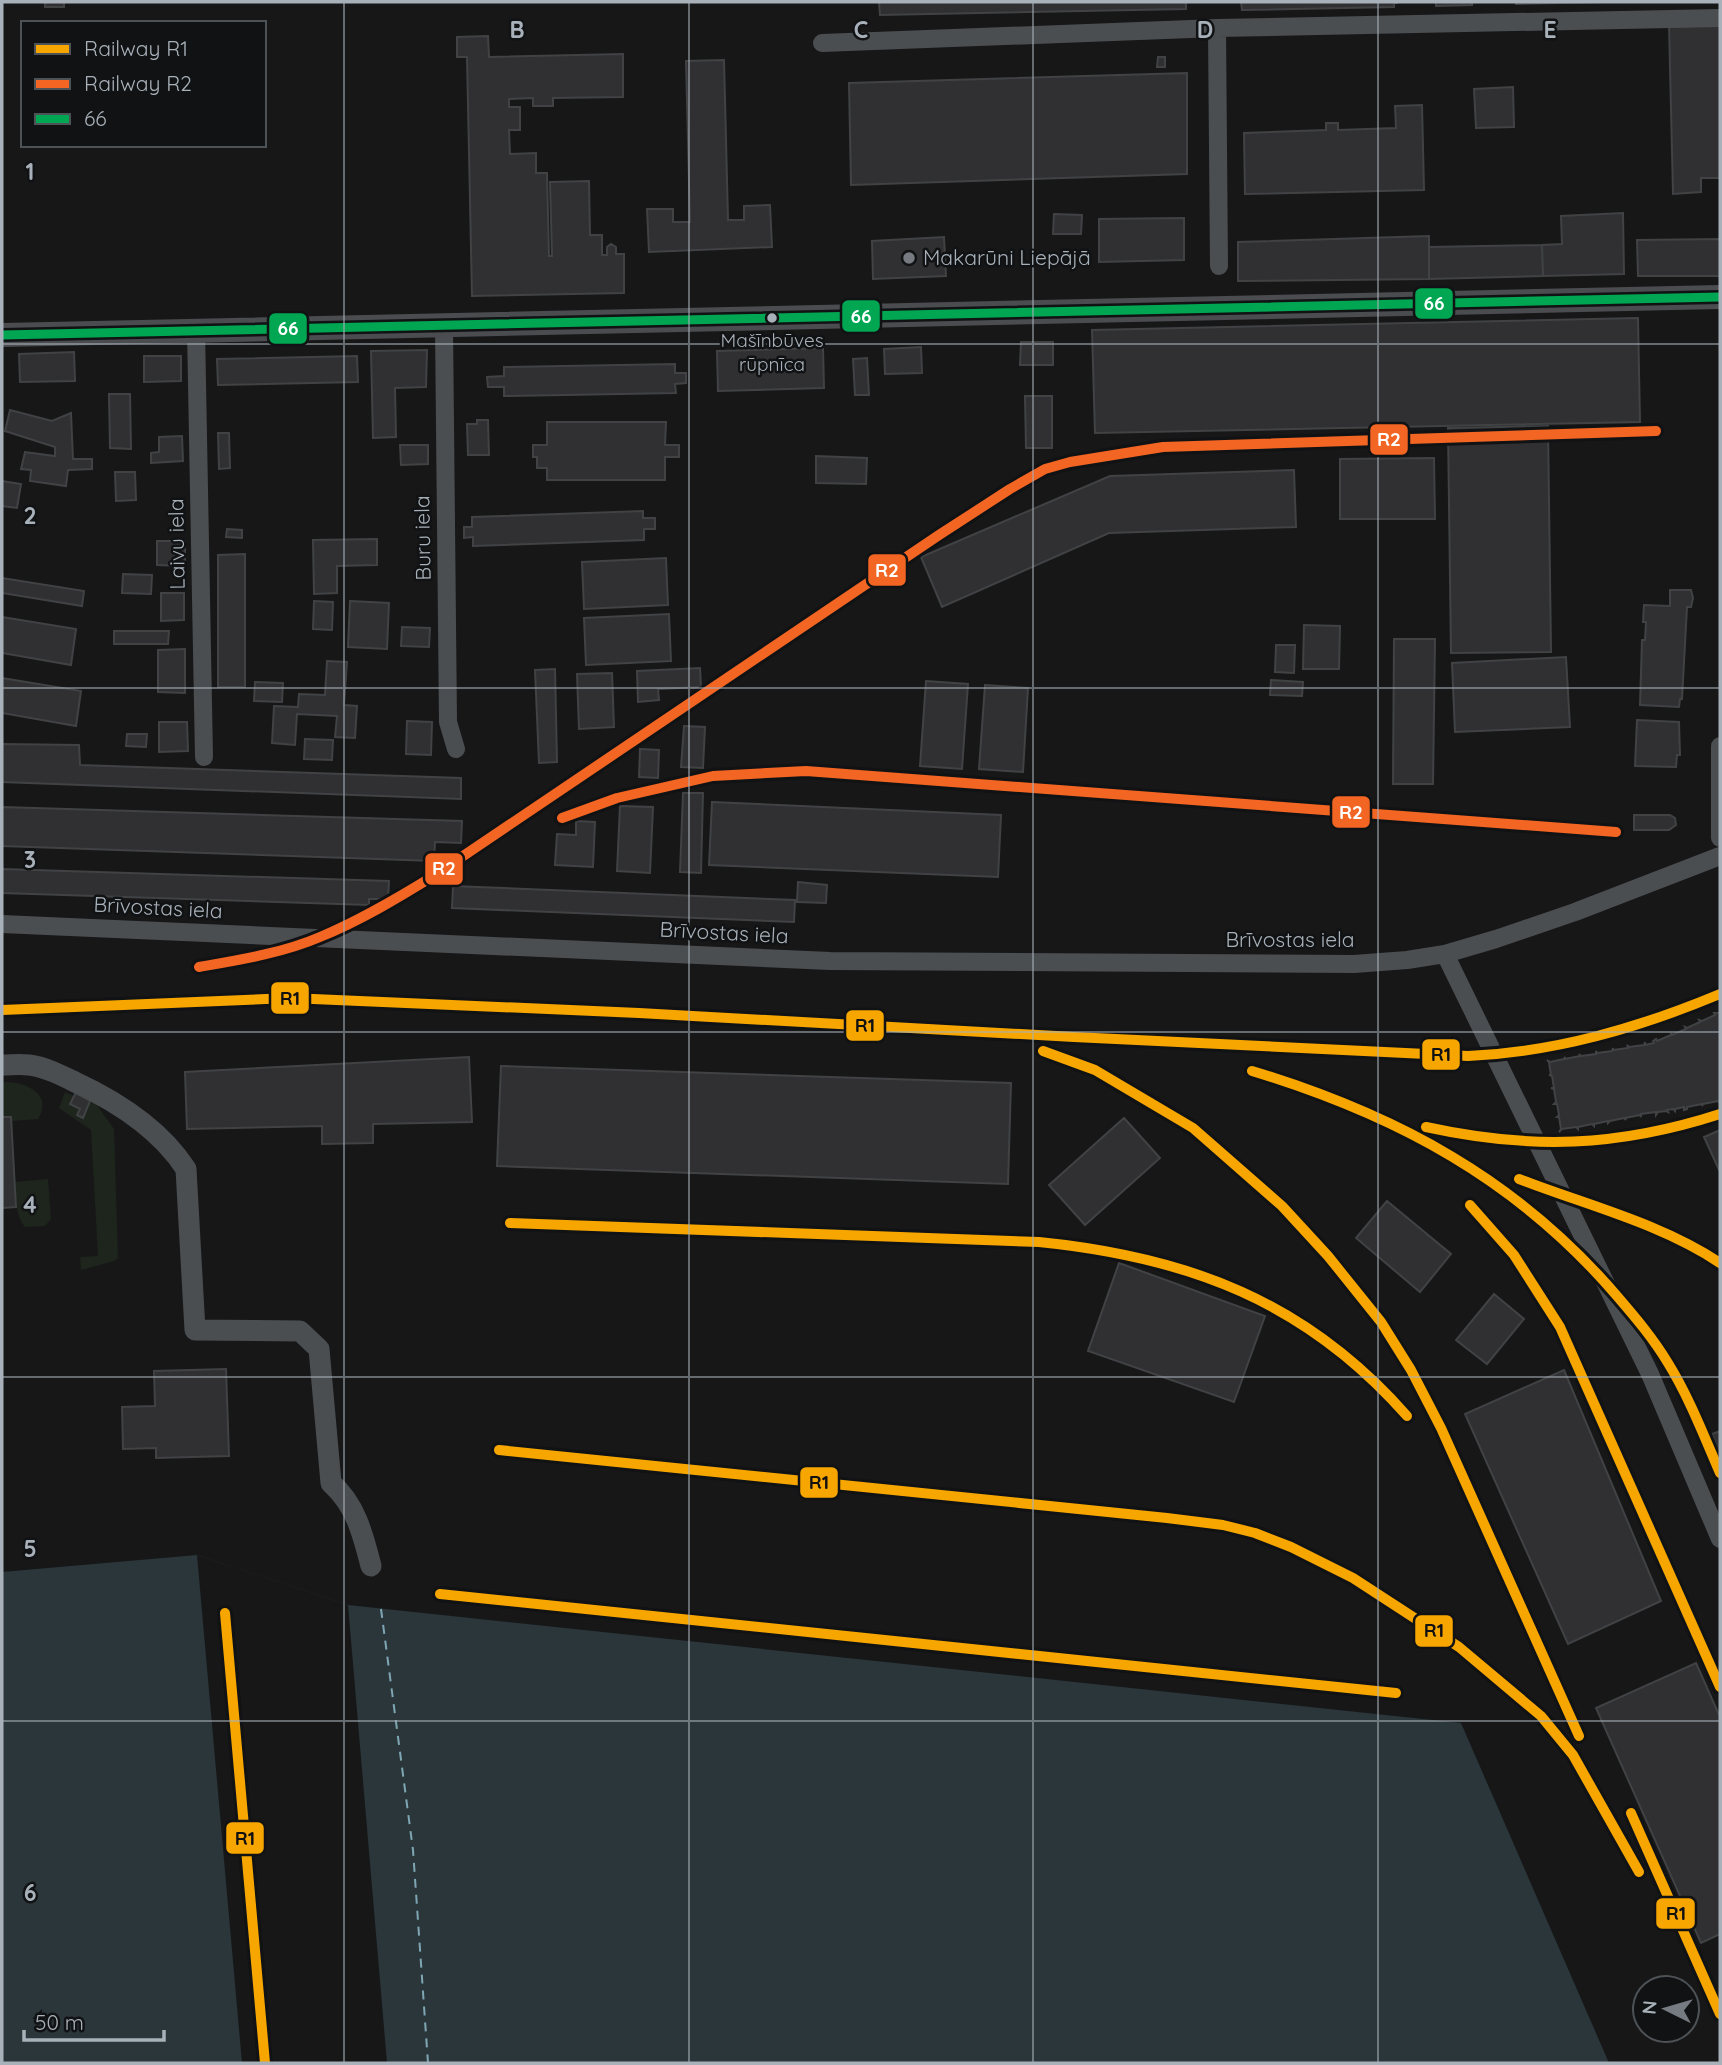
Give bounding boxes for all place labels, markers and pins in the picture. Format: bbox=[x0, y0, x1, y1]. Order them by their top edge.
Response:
place label: Makarūni Liepājā bbox=[923, 244, 1091, 270]
marker: Makarūni Liepājā bbox=[901, 250, 917, 266]
marker: Mašīnbūves rūpnīca bbox=[765, 311, 779, 325]
place label: Mašīnbūves rūpnīca bbox=[720, 328, 824, 376]

